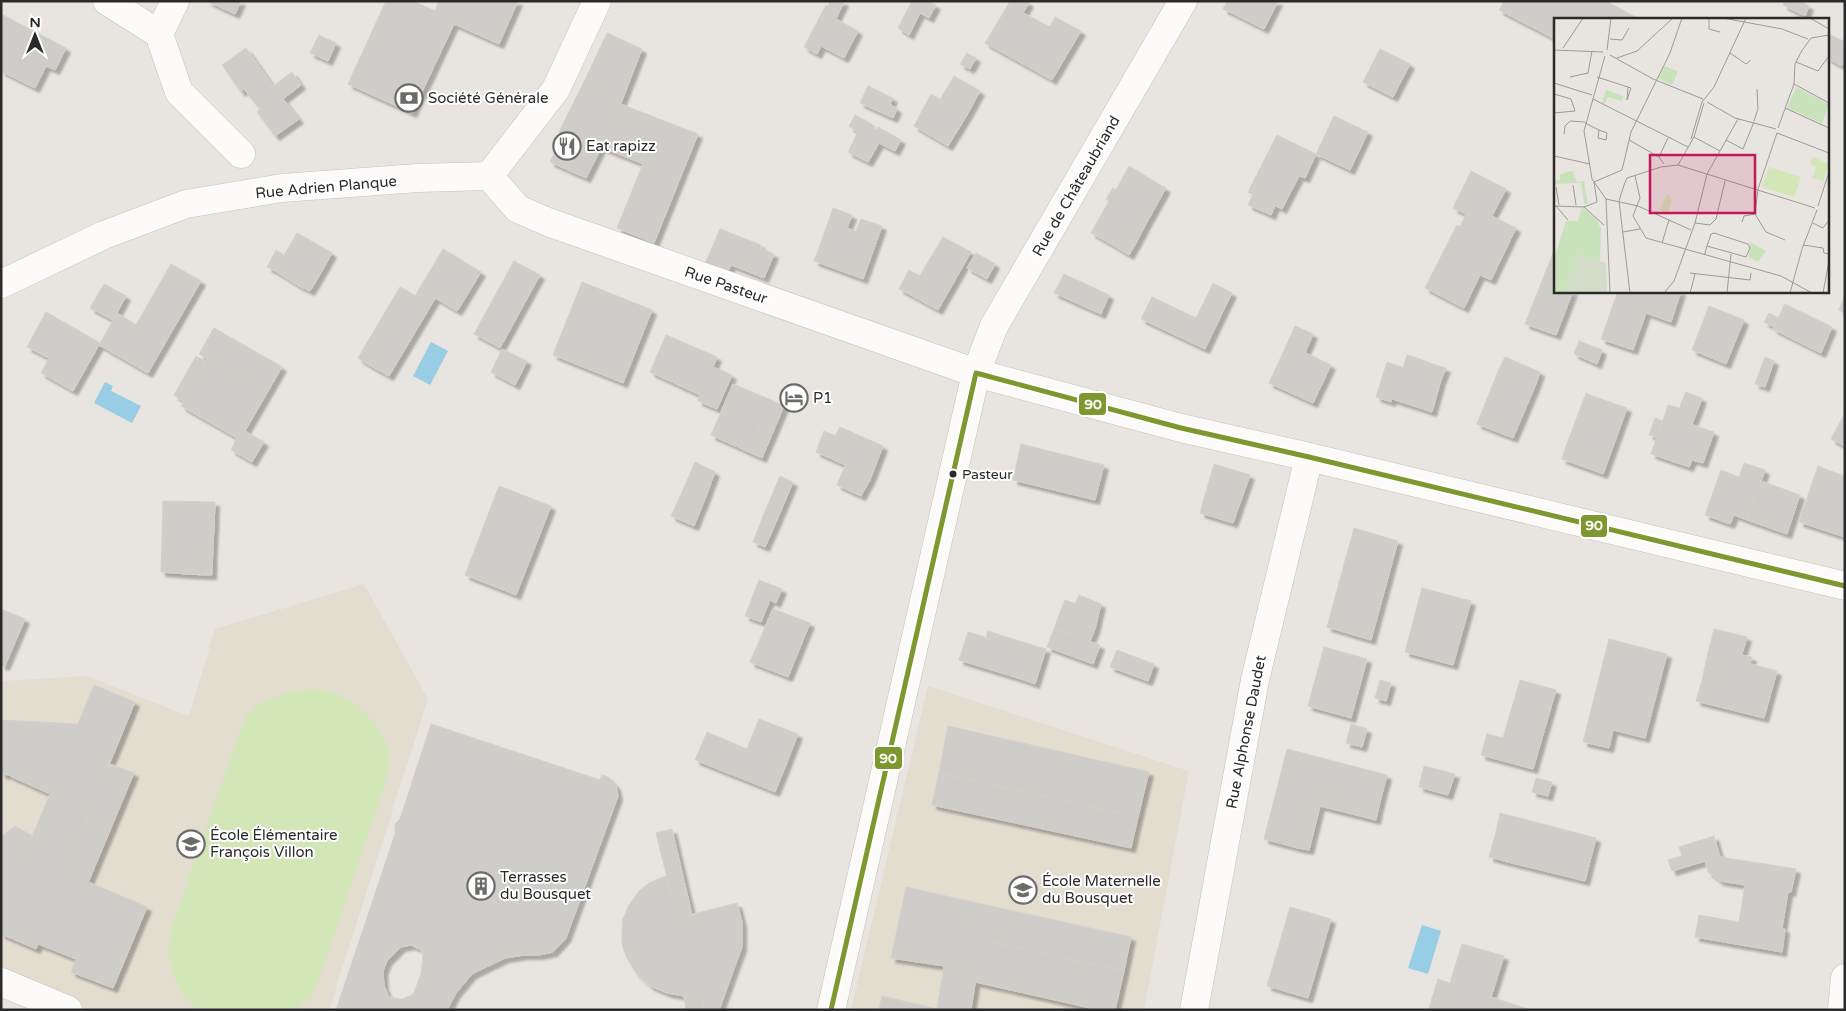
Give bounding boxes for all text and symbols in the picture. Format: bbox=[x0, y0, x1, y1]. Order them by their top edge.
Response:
north arrow bbox=[10, 10, 60, 60]
text: N bbox=[29, 14, 41, 31]
inset map bbox=[1554, 18, 1828, 292]
bank icon: Société Générale bbox=[394, 83, 424, 113]
place label: Société Générale bbox=[428, 89, 548, 107]
street label: Rue de Châteaubriand bbox=[1028, 112, 1124, 260]
restaurant icon: Eat rapizz bbox=[552, 131, 582, 161]
place label: Eat rapizz bbox=[586, 137, 656, 155]
street label: Rue Adrien Planque bbox=[254, 172, 398, 202]
street label: Rue Pasteur bbox=[682, 262, 770, 308]
hotel icon: P1 bbox=[779, 383, 809, 413]
place label: P1 bbox=[813, 389, 833, 407]
line badge: 90 bbox=[1078, 392, 1107, 416]
text: 90 bbox=[1084, 396, 1102, 413]
place label: Pasteur bbox=[962, 466, 1013, 483]
marker: Pasteur bbox=[948, 469, 958, 479]
line badge: 90 bbox=[1580, 514, 1608, 538]
text: 90 bbox=[1585, 517, 1603, 534]
street label: Rue Alphonse Daudet bbox=[1222, 654, 1270, 810]
line badge: 90 bbox=[874, 746, 903, 770]
text: 90 bbox=[879, 750, 897, 767]
place label: École Élémentaire François Villon bbox=[210, 826, 337, 861]
school or university icon: École Élémentaire François Villon bbox=[176, 829, 206, 859]
place label: Terrasses du Bousquet bbox=[500, 868, 591, 903]
building icon: Terrasses du Bousquet bbox=[466, 871, 496, 901]
place label: École Maternelle du Bousquet bbox=[1042, 872, 1161, 907]
school or university icon: École Maternelle du Bousquet bbox=[1008, 875, 1038, 905]

